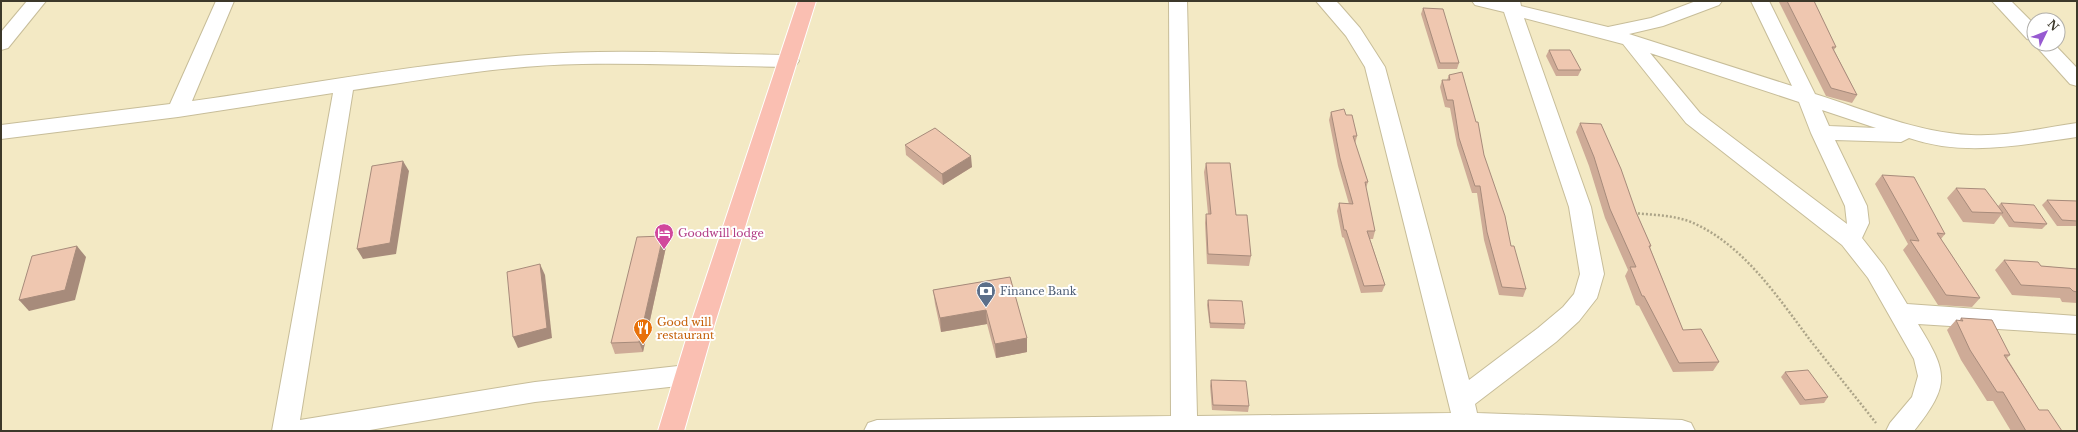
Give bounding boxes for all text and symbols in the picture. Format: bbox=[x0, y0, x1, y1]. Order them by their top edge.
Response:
north arrow bbox=[2026, 12, 2066, 52]
text: N bbox=[2045, 17, 2062, 34]
hotel icon: Goodwill lodge bbox=[653, 222, 675, 250]
place label: Goodwill lodge bbox=[678, 226, 764, 240]
bank icon: Finance Bank bbox=[975, 280, 997, 308]
place label: Finance Bank bbox=[1000, 284, 1077, 298]
place label: Good will restaurant bbox=[657, 315, 715, 342]
restaurant icon: Good will restaurant bbox=[632, 317, 654, 345]

